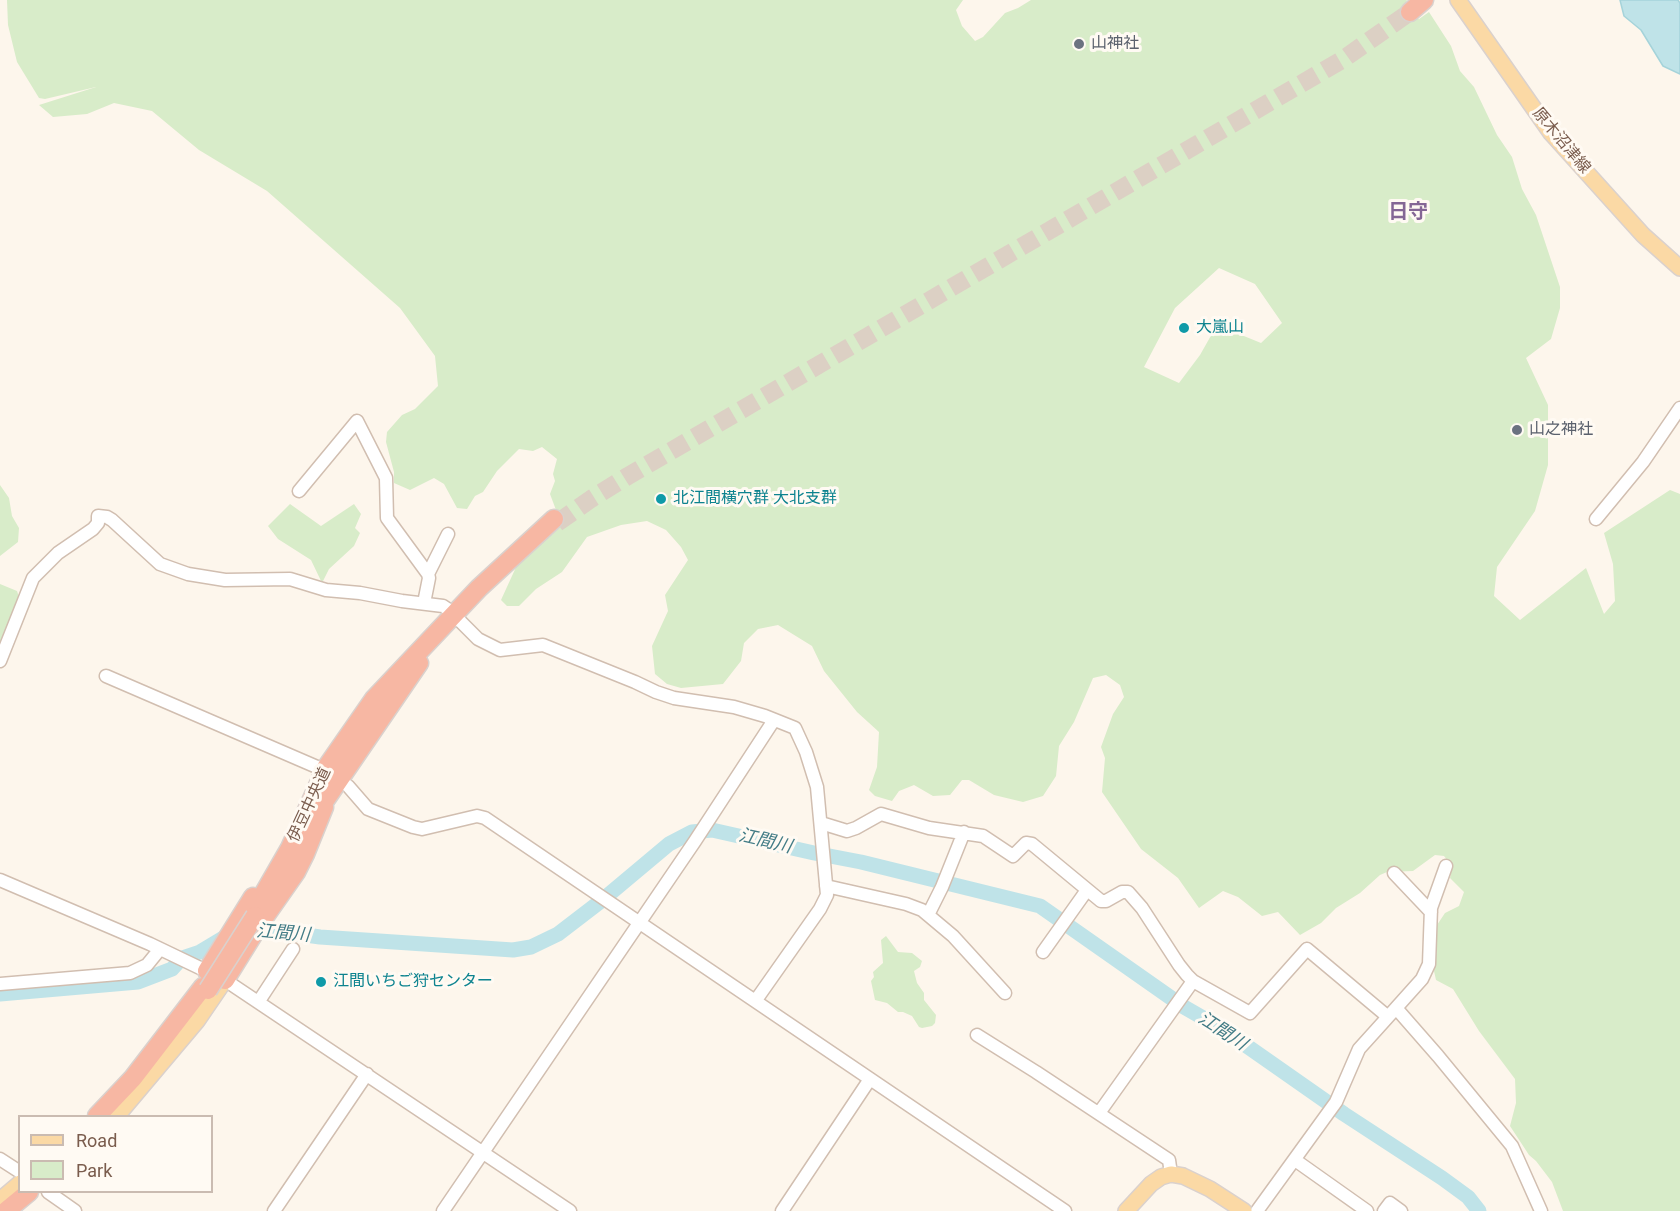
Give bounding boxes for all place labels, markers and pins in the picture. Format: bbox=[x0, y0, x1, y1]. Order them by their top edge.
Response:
place label: 山神社 bbox=[1091, 34, 1139, 54]
marker: 山神社 bbox=[1072, 37, 1086, 51]
place label: 大嵐山 bbox=[1196, 318, 1244, 338]
marker: 大嵐山 bbox=[1177, 321, 1191, 335]
place label: 山之神社 bbox=[1529, 420, 1593, 440]
marker: 山之神社 bbox=[1510, 423, 1524, 437]
place label: 北江間横穴群 大北支群 bbox=[673, 489, 837, 509]
marker: 北江間横穴群 大北支群 bbox=[654, 492, 668, 506]
place label: 江間いちご狩センター bbox=[333, 972, 493, 992]
marker: 江間いちご狩センター bbox=[314, 975, 328, 989]

